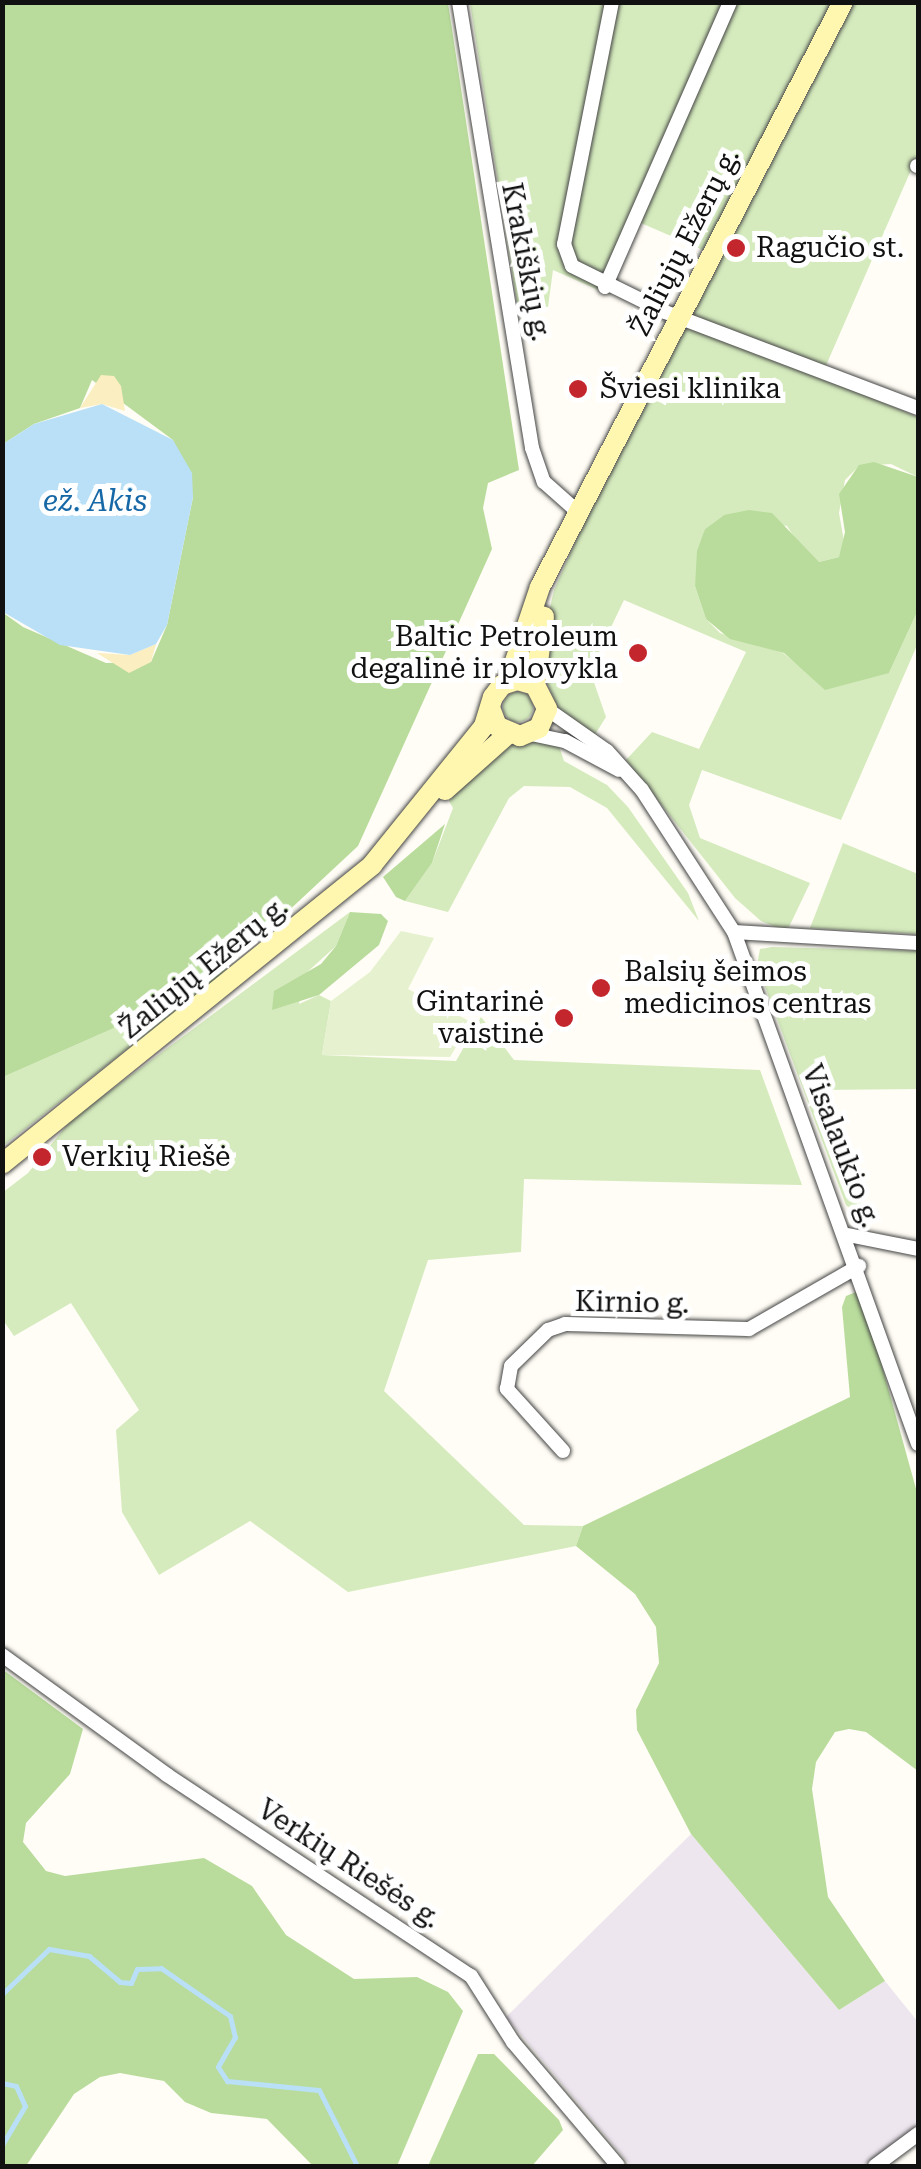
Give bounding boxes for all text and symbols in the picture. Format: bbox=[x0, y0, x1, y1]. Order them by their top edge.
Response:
street label: Žaliųjų Ežerų g. bbox=[623, 143, 747, 341]
street label: Krakiškių g. bbox=[494, 180, 558, 344]
place label: Ragučio st. bbox=[756, 231, 904, 265]
marker: Ragučio st. bbox=[725, 237, 747, 259]
place label: Šviesi klinika bbox=[600, 372, 781, 406]
marker: Šviesi klinika bbox=[565, 376, 591, 402]
water label: ež. Akis bbox=[43, 483, 147, 519]
place label: Baltic Petroleum degalinė ir plovykla bbox=[351, 620, 618, 686]
marker: Baltic Petroleum degalinė ir plovykla bbox=[627, 642, 649, 664]
street label: Žaliųjų Ežerų g. bbox=[113, 890, 295, 1046]
place label: Balsių šeimos medicinos centras bbox=[624, 955, 871, 1021]
marker: Balsių šeimos medicinos centras bbox=[588, 975, 614, 1001]
place label: Gintarinė vaistinė bbox=[416, 985, 544, 1051]
marker: Gintarinė vaistinė bbox=[553, 1007, 575, 1029]
street label: Visalaukio g. bbox=[795, 1060, 887, 1232]
place label: Verkių Riešė bbox=[62, 1140, 230, 1174]
marker: Verkių Riešė bbox=[31, 1146, 53, 1168]
street label: Kirnio g. bbox=[575, 1285, 689, 1321]
street label: Verkių Riešės g. bbox=[251, 1792, 447, 1936]

